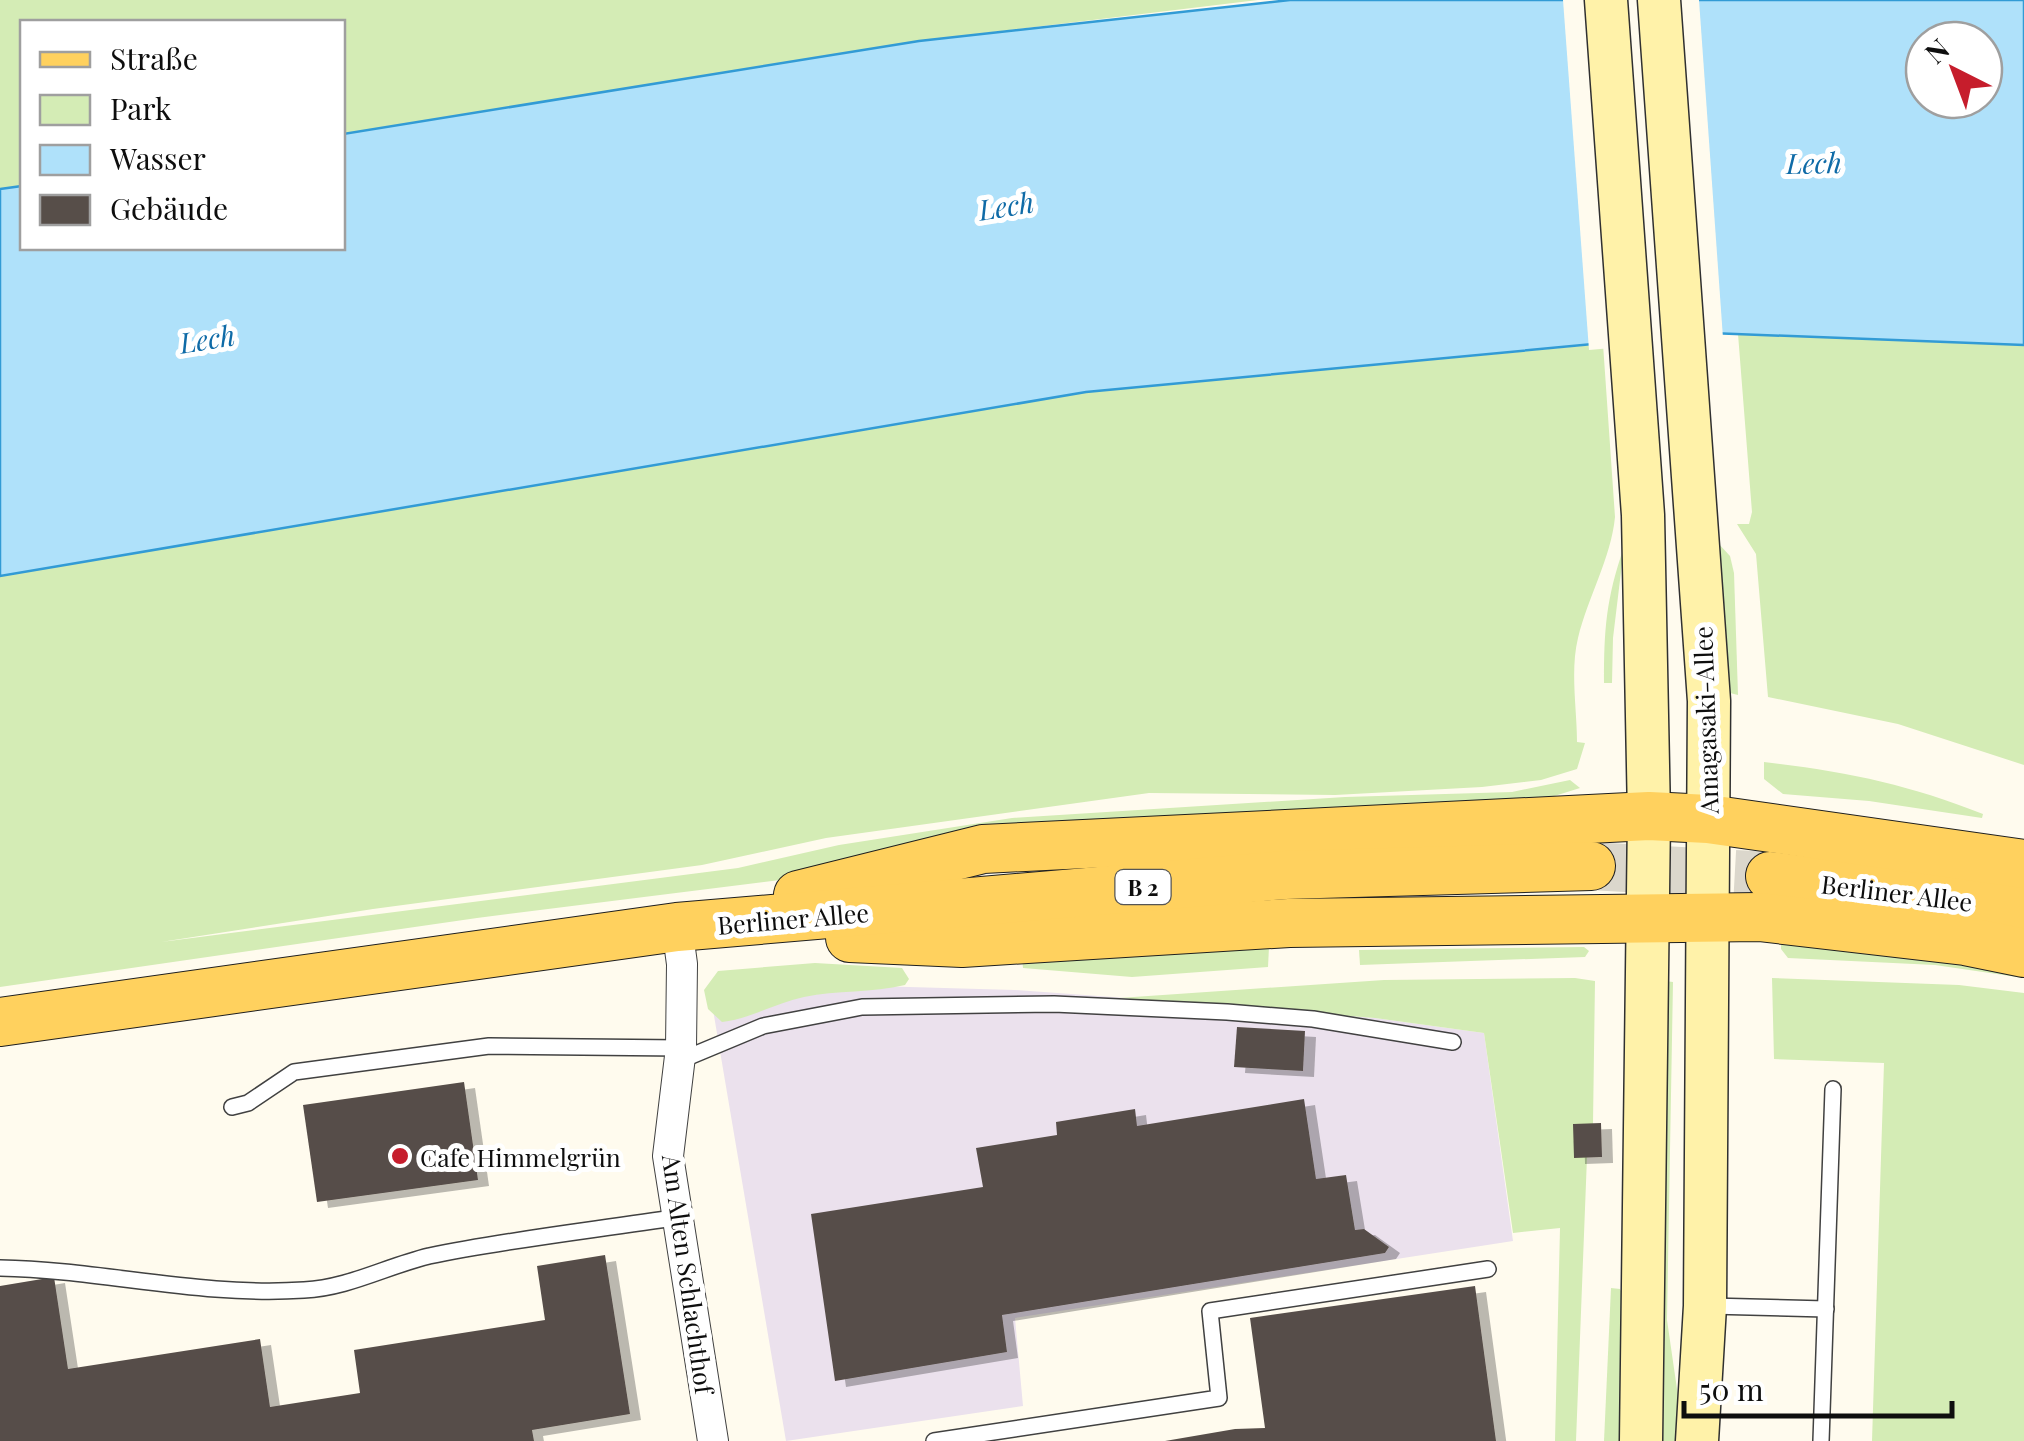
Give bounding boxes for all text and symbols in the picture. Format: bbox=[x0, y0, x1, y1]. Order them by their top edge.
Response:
legend bbox=[20, 20, 345, 250]
north arrow bbox=[1904, 20, 2004, 120]
text: N bbox=[1916, 30, 1956, 71]
text: Straße bbox=[110, 38, 198, 78]
text: Park bbox=[110, 88, 172, 128]
text: Wasser bbox=[109, 138, 206, 178]
water label: Lech bbox=[1785, 143, 1842, 181]
water label: Lech bbox=[975, 182, 1036, 228]
text: Gebäude bbox=[110, 188, 228, 228]
water label: Lech bbox=[176, 315, 237, 361]
street label: Amagasaki-Allee bbox=[1685, 626, 1725, 815]
street label: Berliner Allee bbox=[1820, 866, 1974, 918]
road number: B 2 bbox=[1116, 870, 1170, 904]
street label: Berliner Allee bbox=[716, 895, 870, 941]
place label: Cafe Himmelgrün bbox=[420, 1140, 621, 1173]
marker: Cafe Himmelgrün bbox=[389, 1145, 411, 1167]
street label: Am Alten Schlachthof bbox=[656, 1151, 722, 1397]
scale bar bbox=[1684, 1356, 1952, 1418]
text: 50 m bbox=[1699, 1369, 1764, 1409]

